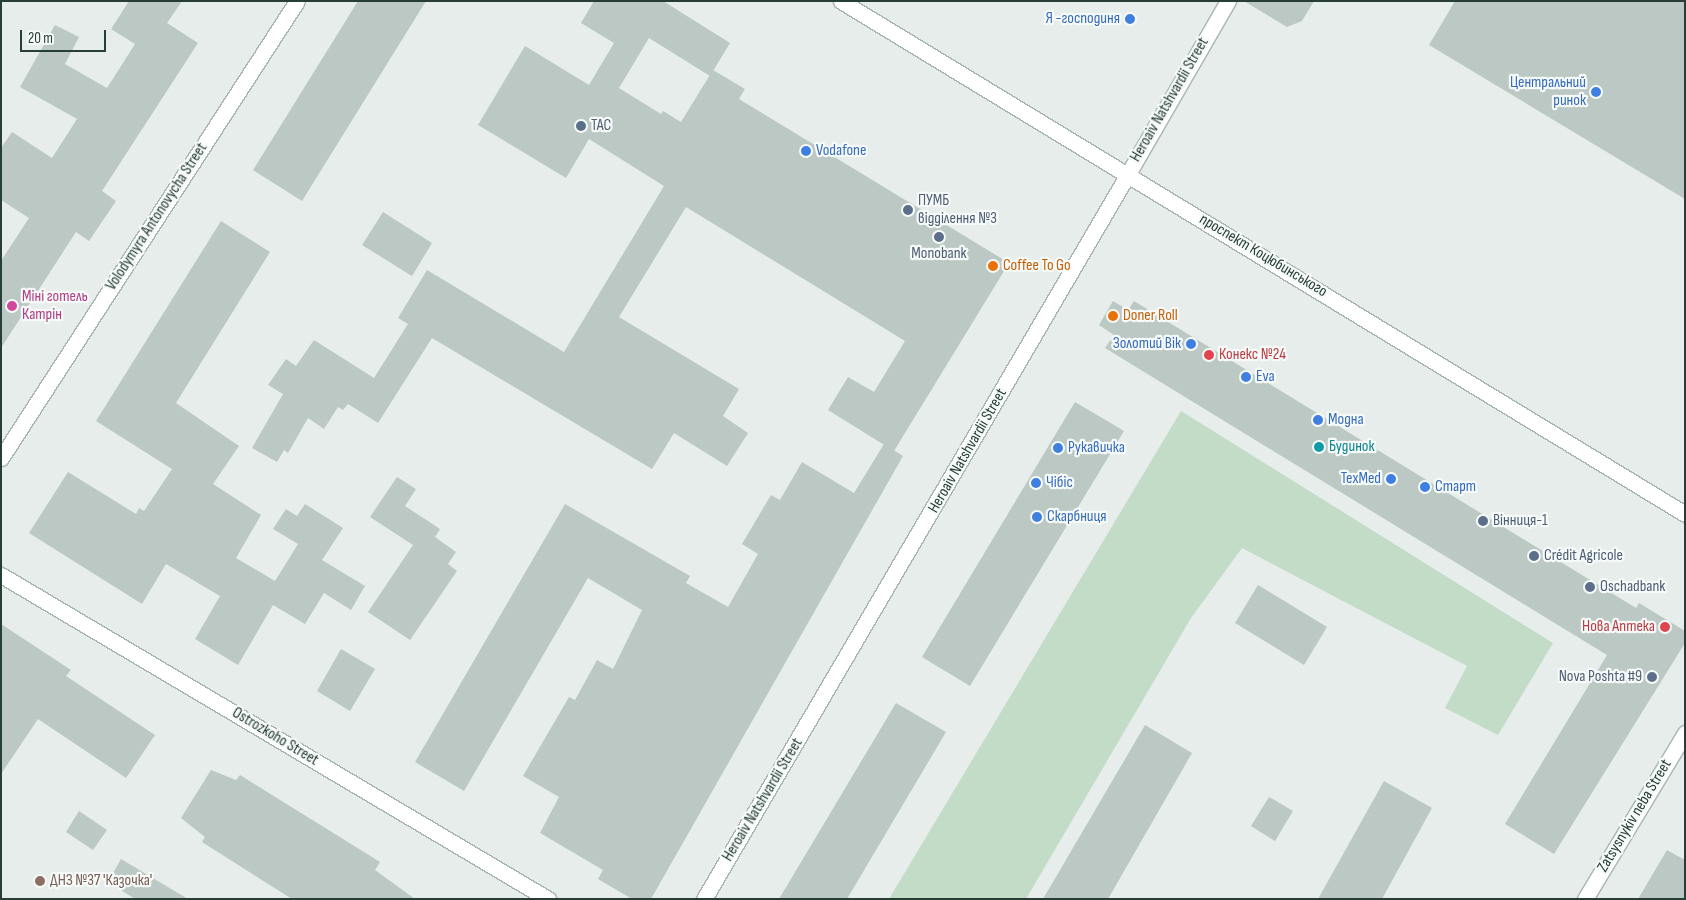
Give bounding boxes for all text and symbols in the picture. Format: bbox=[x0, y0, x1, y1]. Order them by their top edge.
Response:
place label: Я -господиня bbox=[1046, 9, 1120, 29]
marker: Я -господиня bbox=[1124, 13, 1136, 25]
scale bar bbox=[22, 20, 109, 52]
text: 20 m bbox=[28, 29, 53, 48]
street label: Heroaiv Natshvardii Street bbox=[1127, 34, 1213, 166]
place label: Центральний ринок bbox=[1510, 73, 1586, 111]
marker: Центральний ринок bbox=[1590, 86, 1602, 98]
place label: ТАС bbox=[591, 116, 611, 136]
marker: ТАС bbox=[575, 120, 587, 132]
street label: Volodymyra Antonovycha Street bbox=[102, 140, 212, 294]
place label: Vodafone bbox=[816, 141, 866, 161]
marker: Vodafone bbox=[800, 145, 812, 157]
place label: ПУМБ відділення №3 bbox=[918, 191, 997, 229]
marker: ПУМБ відділення №3 bbox=[902, 204, 914, 216]
street label: проспект Коцюбинського bbox=[1196, 210, 1330, 302]
marker: Monobank bbox=[933, 231, 945, 243]
place label: Monobank bbox=[911, 244, 967, 264]
place label: Coffee To Go bbox=[1003, 256, 1071, 276]
marker: Coffee To Go bbox=[987, 260, 999, 272]
place label: Міні готель Катрін bbox=[22, 287, 88, 325]
marker: Міні готель Катрін bbox=[6, 300, 18, 312]
place label: Doner Roll bbox=[1123, 306, 1178, 326]
marker: Doner Roll bbox=[1107, 310, 1119, 322]
place label: Золотий Вік bbox=[1113, 334, 1181, 354]
marker: Золотий Вік bbox=[1185, 338, 1197, 350]
place label: Конекс №24 bbox=[1219, 345, 1286, 365]
marker: Конекс №24 bbox=[1203, 349, 1215, 361]
place label: Eva bbox=[1256, 367, 1275, 387]
marker: Eva bbox=[1240, 371, 1252, 383]
street label: Heroaiv Natshvardii Street bbox=[925, 385, 1011, 517]
place label: Модна bbox=[1328, 410, 1364, 430]
marker: Модна bbox=[1312, 414, 1324, 426]
place label: Будинок bbox=[1329, 437, 1375, 457]
place label: Рукавичка bbox=[1068, 438, 1125, 458]
marker: Будинок bbox=[1313, 441, 1325, 453]
marker: Рукавичка bbox=[1052, 442, 1064, 454]
place label: TexMed bbox=[1341, 469, 1381, 489]
place label: Чібіс bbox=[1046, 473, 1073, 493]
marker: TexMed bbox=[1385, 473, 1397, 485]
marker: Чібіс bbox=[1030, 477, 1042, 489]
place label: Старт bbox=[1435, 477, 1476, 497]
marker: Старт bbox=[1419, 481, 1431, 493]
place label: Скарбниця bbox=[1047, 507, 1107, 527]
marker: Скарбниця bbox=[1031, 511, 1043, 523]
place label: Вінниця-1 bbox=[1493, 511, 1548, 531]
marker: Вінниця-1 bbox=[1477, 515, 1489, 527]
place label: Crédit Agricole bbox=[1544, 546, 1623, 566]
marker: Crédit Agricole bbox=[1528, 550, 1540, 562]
place label: Oschadbank bbox=[1600, 577, 1665, 597]
marker: Oschadbank bbox=[1584, 581, 1596, 593]
place label: Нова Аптека bbox=[1582, 617, 1655, 637]
marker: Нова Аптека bbox=[1659, 621, 1671, 633]
place label: Nova Poshta #9 bbox=[1559, 667, 1642, 687]
marker: Nova Poshta #9 bbox=[1646, 671, 1658, 683]
street label: Ostrozkoho Street bbox=[228, 704, 322, 770]
street label: Heroaiv Natshvardii Street bbox=[719, 735, 807, 865]
street label: Zatsysnykiv neba Street bbox=[1594, 756, 1676, 876]
place label: ДНЗ №37 'Казочка' bbox=[50, 871, 152, 891]
marker: ДНЗ №37 'Казочка' bbox=[34, 875, 46, 887]

